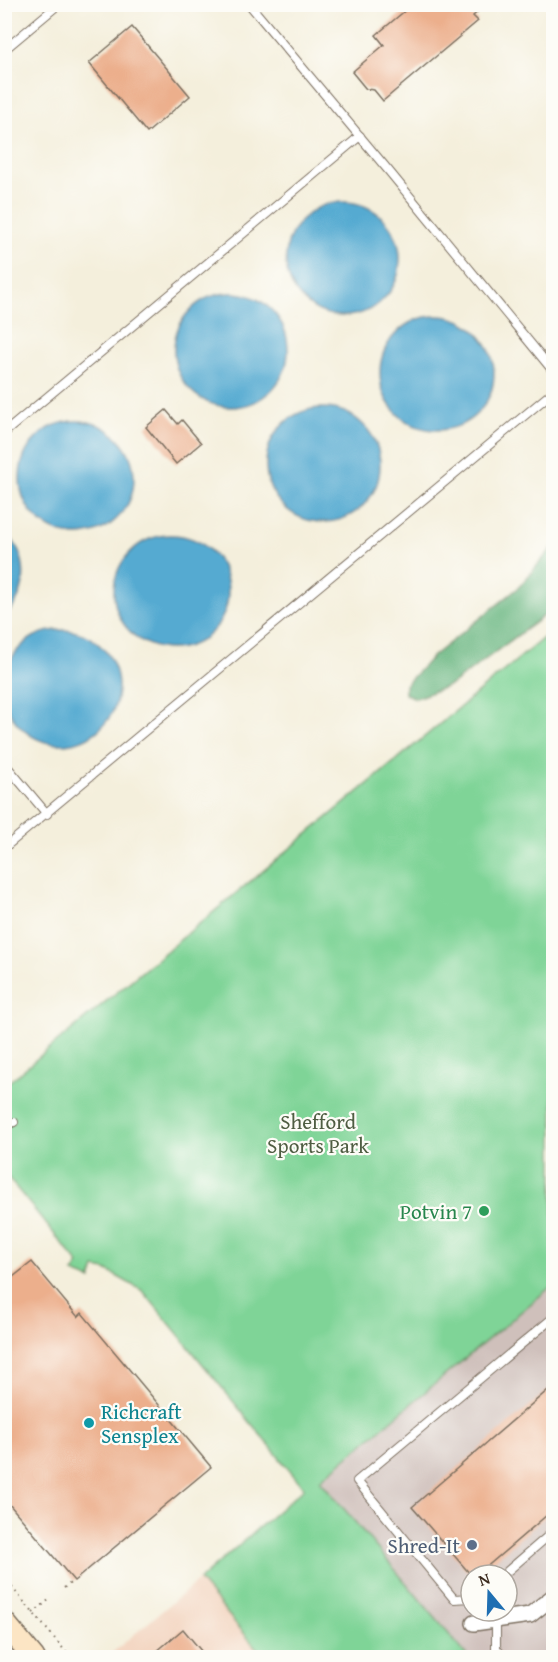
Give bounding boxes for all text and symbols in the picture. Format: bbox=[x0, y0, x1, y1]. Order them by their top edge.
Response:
park label: Shefford Sports Park bbox=[267, 1106, 369, 1161]
place label: Potvin 7 bbox=[400, 1196, 472, 1227]
marker: Potvin 7 bbox=[477, 1204, 491, 1218]
place label: Richcraft Sensplex bbox=[101, 1396, 182, 1451]
marker: Richcraft Sensplex bbox=[82, 1416, 96, 1430]
place label: Shred-It bbox=[387, 1530, 461, 1561]
marker: Shred-It bbox=[465, 1538, 479, 1552]
north arrow bbox=[459, 1563, 519, 1623]
text: N bbox=[475, 1566, 493, 1592]

